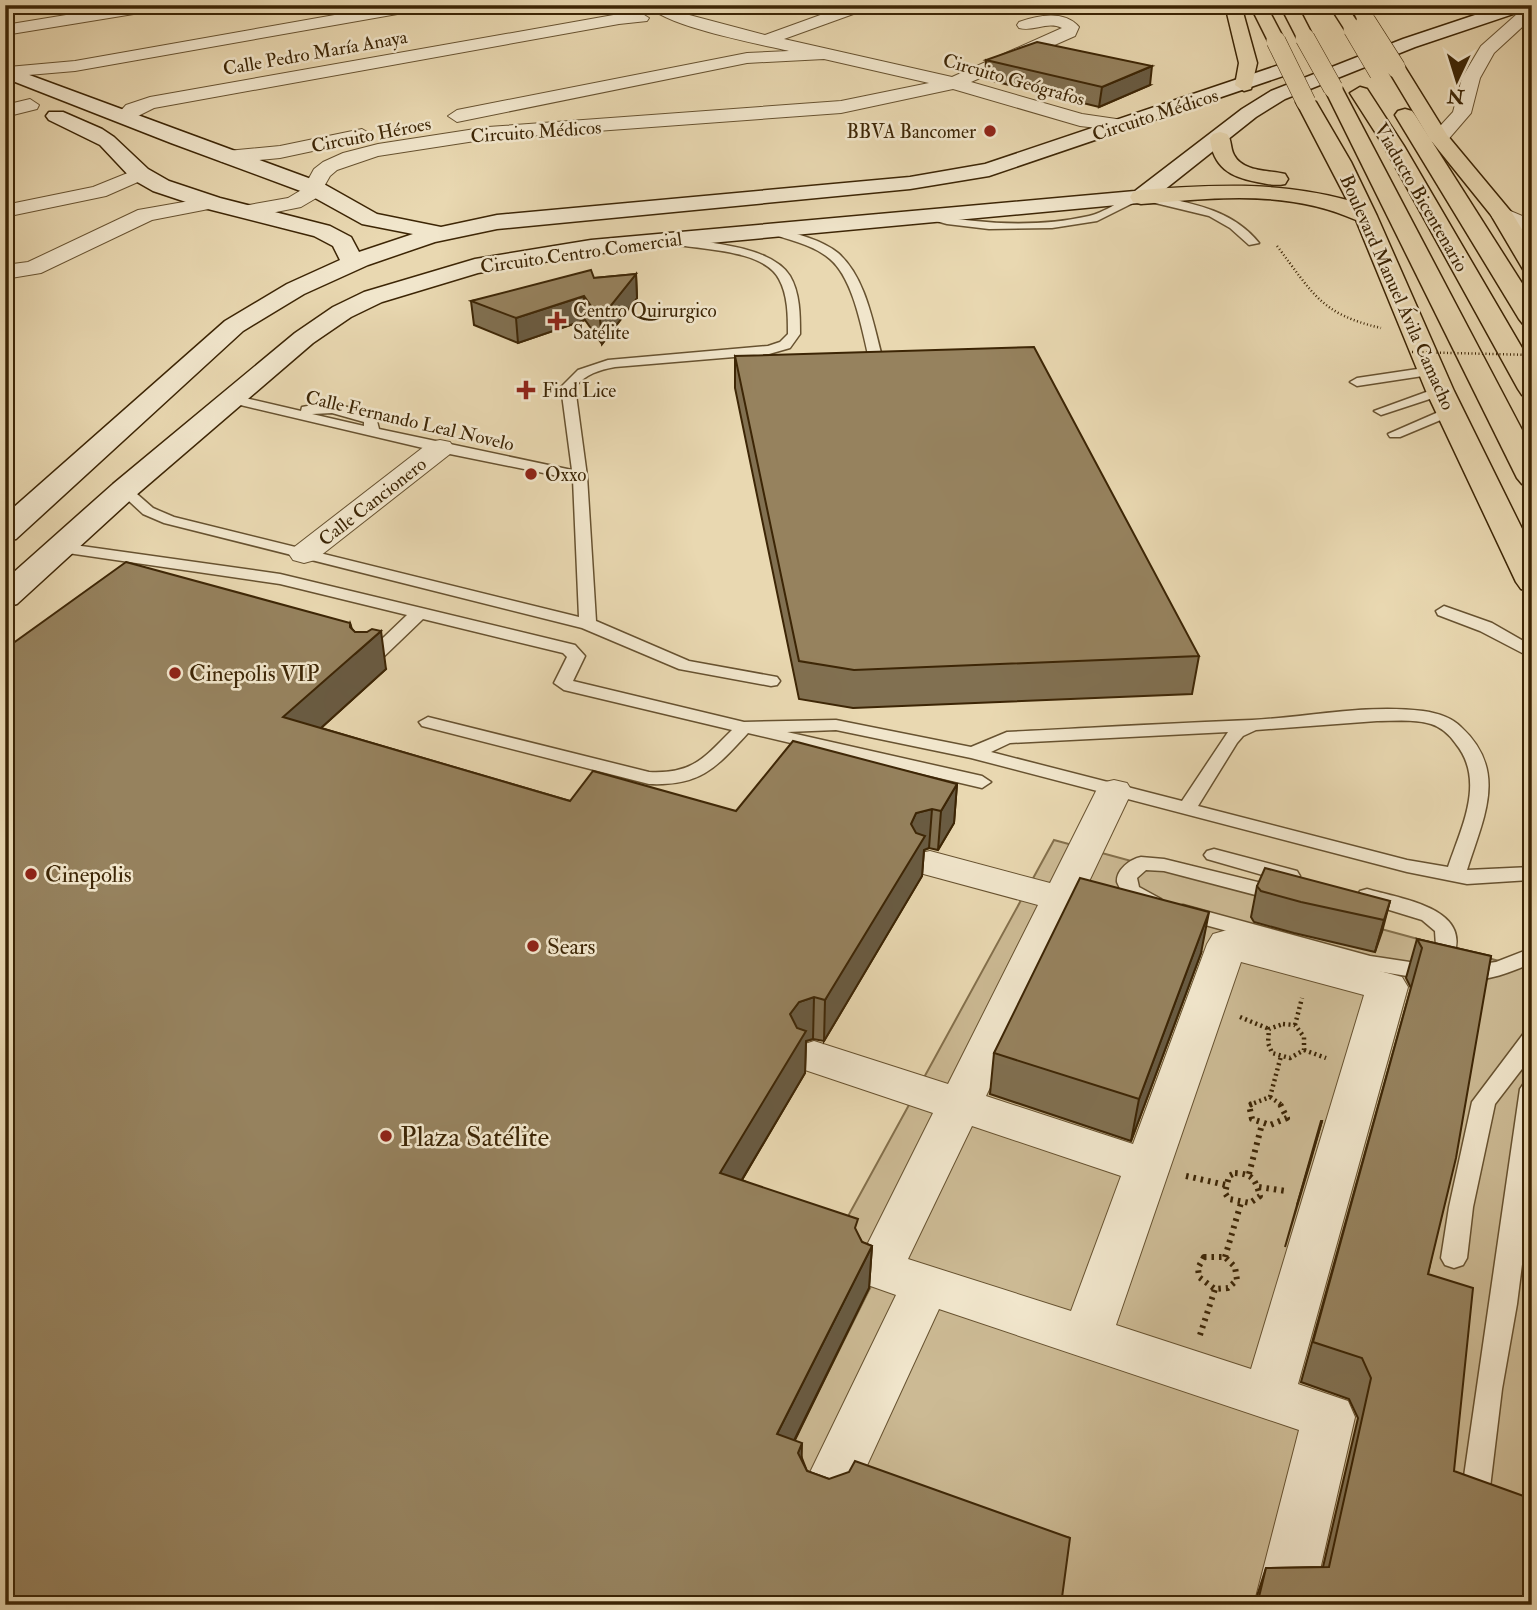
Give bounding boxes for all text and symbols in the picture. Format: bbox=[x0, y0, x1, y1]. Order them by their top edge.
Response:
street label: Calle Pedro María Anaya bbox=[221, 25, 409, 81]
north arrow bbox=[1422, 46, 1492, 116]
street label: Circuito Geógrafos bbox=[940, 48, 1087, 112]
street label: Circuito Médicos bbox=[1089, 83, 1221, 147]
text: N bbox=[1446, 83, 1466, 109]
street label: Circuito Héroes bbox=[309, 112, 433, 158]
street label: Circuito Médicos bbox=[470, 115, 602, 149]
street label: Viaducto Bicentenario bbox=[1369, 119, 1473, 276]
place label: BBVA Bancomer bbox=[847, 120, 976, 144]
marker: BBVA Bancomer bbox=[982, 123, 998, 139]
street label: Boulevard Manuel Ávila Camacho bbox=[1334, 170, 1462, 414]
street label: Circuito Centro Comercial bbox=[479, 227, 684, 279]
place label: Centro Quirurgico Satélite bbox=[573, 299, 717, 345]
marker: Centro Quirurgico Satélite bbox=[547, 311, 567, 331]
place label: Find Lice bbox=[542, 379, 616, 403]
marker: Find Lice bbox=[516, 380, 536, 400]
street label: Calle Fernando Leal Novelo bbox=[303, 385, 516, 457]
street label: Calle Cancionero bbox=[314, 452, 431, 551]
place label: Oxxo bbox=[545, 463, 586, 487]
marker: Oxxo bbox=[523, 466, 539, 482]
place label: Cinepolis VIP bbox=[189, 659, 320, 689]
marker: Cinepolis VIP bbox=[167, 665, 183, 681]
place label: Cinepolis bbox=[45, 860, 132, 890]
marker: Cinepolis bbox=[23, 866, 39, 882]
place label: Sears bbox=[547, 932, 595, 961]
marker: Sears bbox=[525, 938, 541, 954]
place label: Plaza Satélite bbox=[400, 1120, 549, 1155]
marker: Plaza Satélite bbox=[378, 1128, 394, 1144]

